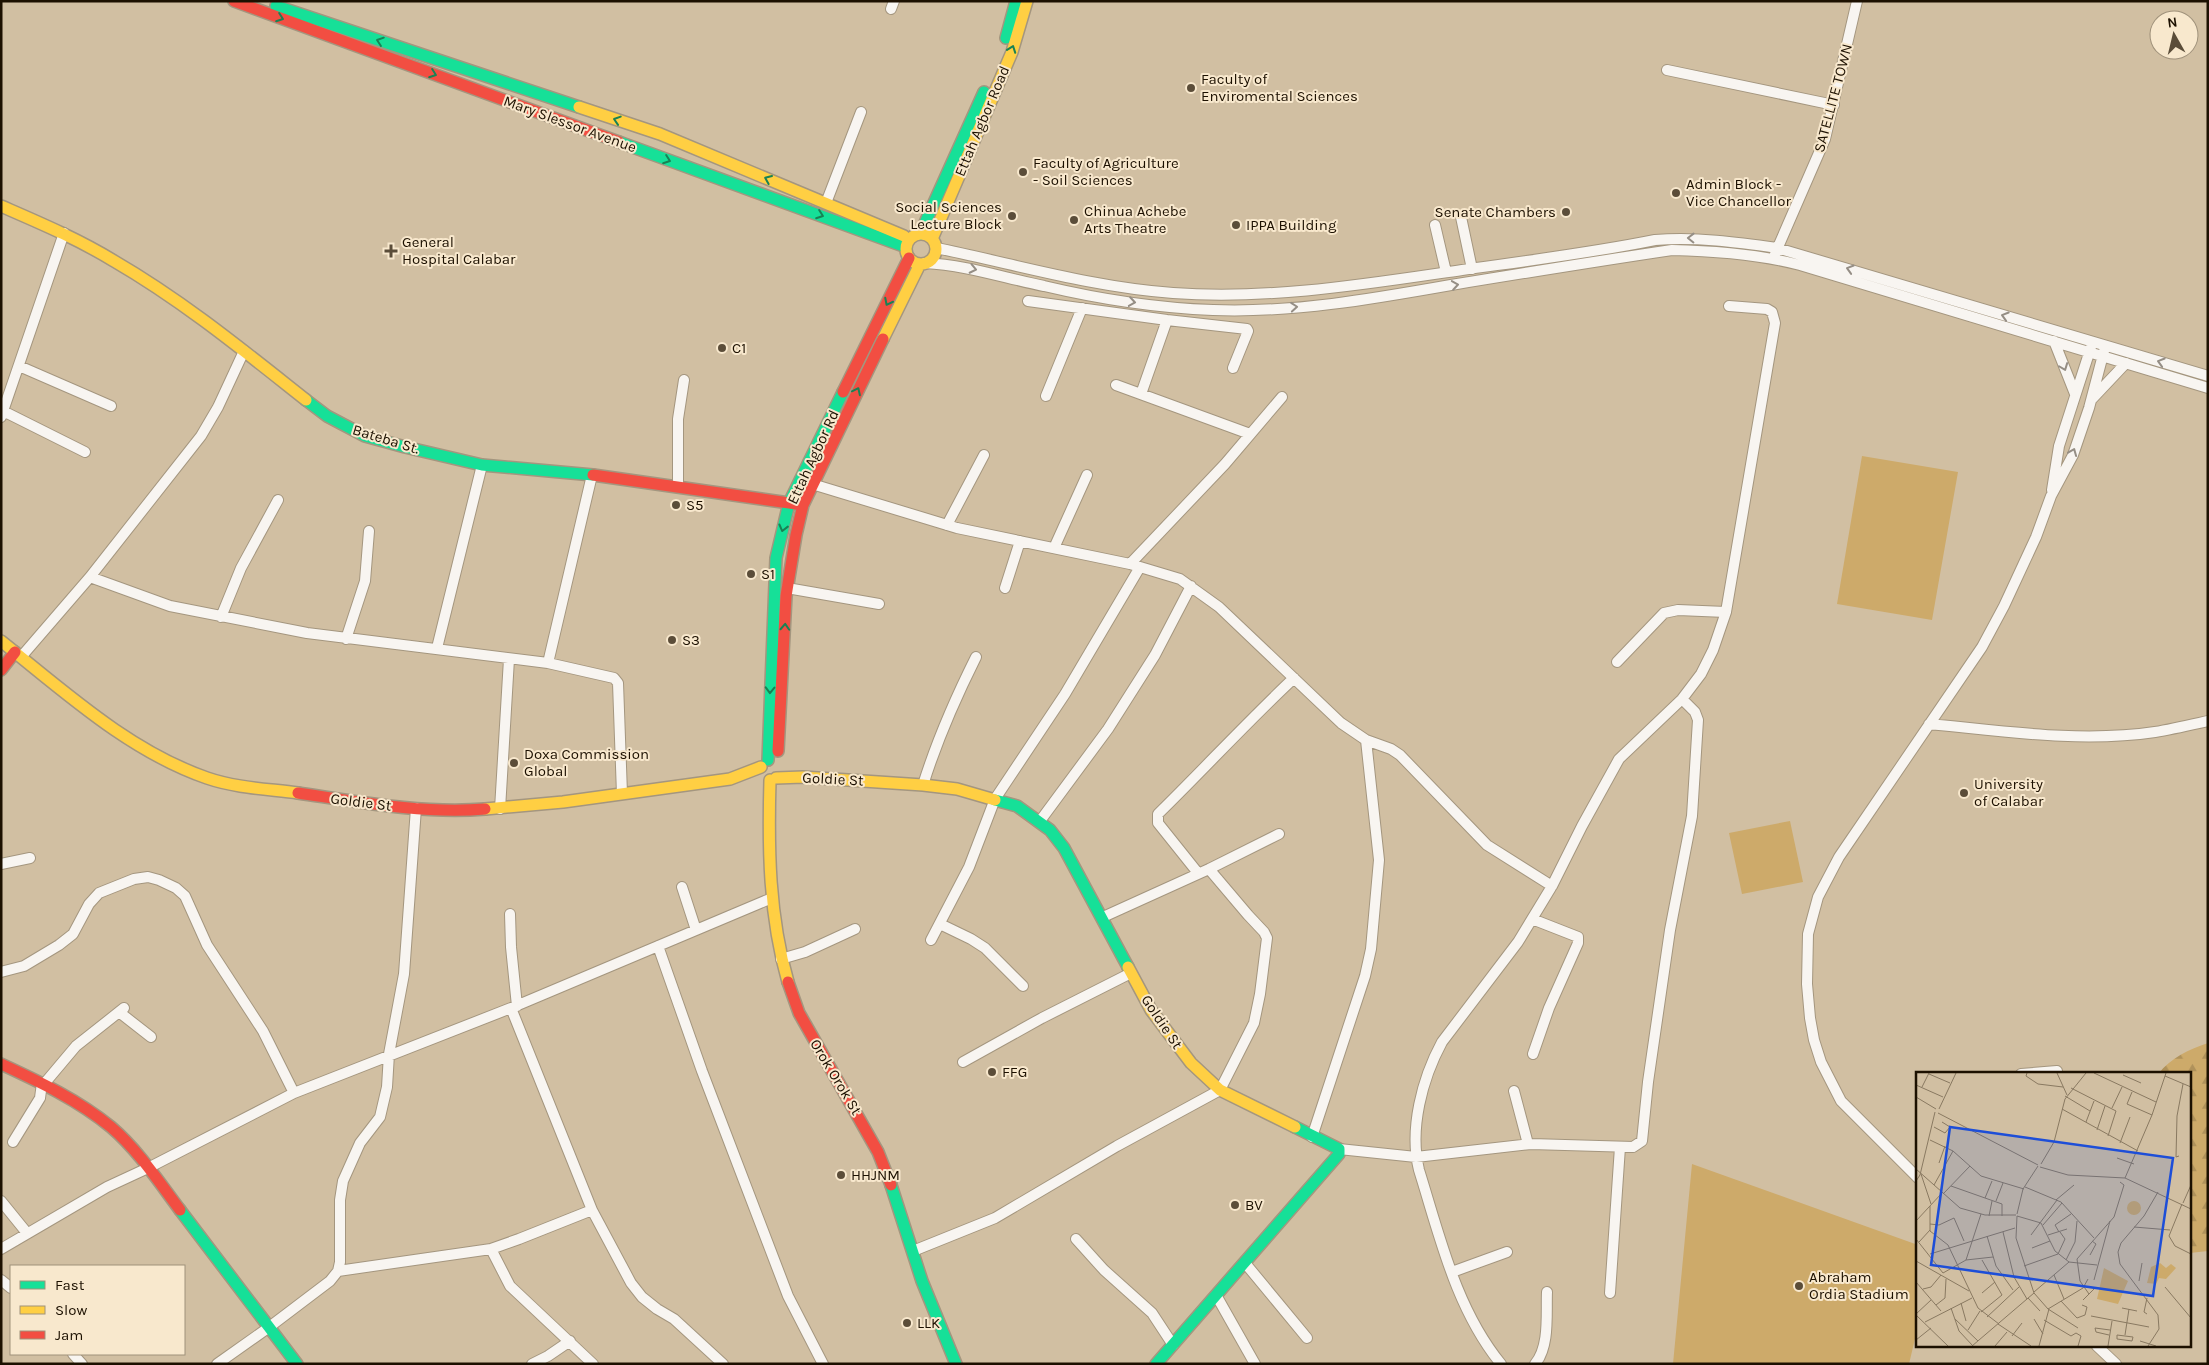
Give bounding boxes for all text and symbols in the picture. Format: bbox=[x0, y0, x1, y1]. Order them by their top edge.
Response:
north arrow bbox=[2149, 10, 2199, 60]
one-way arrow bbox=[275, 12, 284, 22]
text: N bbox=[2166, 14, 2178, 32]
one-way arrow bbox=[376, 37, 384, 47]
street label: SATELLITE TOWN bbox=[1810, 42, 1856, 154]
one-way arrow bbox=[1006, 45, 1016, 54]
street label: Ettah Agbor Road bbox=[951, 63, 1013, 179]
one-way arrow bbox=[428, 68, 436, 78]
place label: Faculty of Enviromental Sciences bbox=[1201, 70, 1358, 105]
marker: Faculty of Enviromental Sciences bbox=[1185, 82, 1197, 94]
street label: Mary Slessor Avenue bbox=[501, 92, 639, 156]
one-way arrow bbox=[613, 116, 622, 126]
one-way arrow bbox=[663, 154, 671, 164]
place label: Faculty of Agriculture - Soil Sciences bbox=[1033, 154, 1179, 189]
marker: Faculty of Agriculture - Soil Sciences bbox=[1017, 166, 1029, 178]
one-way arrow bbox=[764, 175, 773, 186]
place label: Admin Block - Vice Chancellor bbox=[1686, 175, 1792, 210]
marker: Admin Block - Vice Chancellor bbox=[1670, 187, 1682, 199]
place label: Social Sciences Lecture Block bbox=[895, 198, 1002, 233]
place label: Chinua Achebe Arts Theatre bbox=[1084, 202, 1186, 237]
place label: Senate Chambers bbox=[1435, 203, 1556, 221]
marker: Senate Chambers bbox=[1560, 206, 1572, 218]
one-way arrow bbox=[815, 209, 824, 219]
marker: Social Sciences Lecture Block bbox=[1006, 210, 1018, 222]
marker: Chinua Achebe Arts Theatre bbox=[1068, 214, 1080, 226]
place label: IPPA Building bbox=[1246, 216, 1337, 234]
marker: IPPA Building bbox=[1230, 219, 1242, 231]
place label: General Hospital Calabar bbox=[402, 233, 516, 268]
one-way arrow bbox=[1686, 233, 1694, 244]
marker: General Hospital Calabar bbox=[384, 244, 398, 258]
one-way arrow bbox=[969, 263, 978, 274]
one-way arrow bbox=[1846, 265, 1854, 275]
one-way arrow bbox=[1450, 280, 1459, 290]
one-way arrow bbox=[883, 297, 894, 306]
one-way arrow bbox=[1128, 297, 1136, 307]
one-way arrow bbox=[1290, 302, 1298, 313]
one-way arrow bbox=[2002, 311, 2010, 321]
place label: C1 bbox=[732, 339, 746, 357]
marker: C1 bbox=[716, 342, 728, 354]
one-way arrow bbox=[2157, 357, 2166, 367]
one-way arrow bbox=[2059, 363, 2069, 371]
one-way arrow bbox=[851, 387, 861, 396]
street label: Ettah Agbor Rd bbox=[783, 407, 843, 507]
street label: Bateba St. bbox=[350, 420, 422, 458]
one-way arrow bbox=[2067, 448, 2078, 457]
place label: S5 bbox=[686, 496, 704, 514]
marker: S5 bbox=[670, 499, 682, 511]
one-way arrow bbox=[778, 524, 789, 533]
place label: S1 bbox=[761, 565, 775, 583]
marker: S1 bbox=[745, 568, 757, 580]
one-way arrow bbox=[780, 623, 791, 631]
place label: S3 bbox=[682, 631, 700, 649]
marker: S3 bbox=[666, 634, 678, 646]
one-way arrow bbox=[765, 686, 775, 694]
place label: Doxa Commission Global bbox=[524, 745, 649, 780]
marker: Doxa Commission Global bbox=[508, 757, 520, 769]
street label: Goldie St bbox=[802, 768, 864, 790]
place label: University of Calabar bbox=[1974, 775, 2044, 810]
marker: University of Calabar bbox=[1958, 787, 1970, 799]
street label: Goldie St bbox=[329, 789, 393, 815]
street label: Goldie St bbox=[1137, 992, 1187, 1053]
street label: Orok Orok St bbox=[806, 1036, 866, 1119]
place label: FFG bbox=[1002, 1063, 1027, 1081]
marker: FFG bbox=[986, 1066, 998, 1078]
inset map bbox=[1916, 1072, 2192, 1348]
place label: HHJNM bbox=[851, 1166, 900, 1184]
marker: HHJNM bbox=[835, 1169, 847, 1181]
place label: BV bbox=[1245, 1196, 1263, 1214]
marker: BV bbox=[1229, 1199, 1241, 1211]
legend bbox=[10, 1265, 185, 1355]
place label: Abraham Ordia Stadium bbox=[1809, 1268, 1909, 1303]
text: Fast bbox=[55, 1276, 85, 1294]
marker: Abraham Ordia Stadium bbox=[1793, 1280, 1805, 1292]
text: Slow bbox=[55, 1301, 87, 1319]
place label: LLK bbox=[917, 1314, 940, 1332]
marker: LLK bbox=[901, 1317, 913, 1329]
text: Jam bbox=[55, 1326, 83, 1344]

